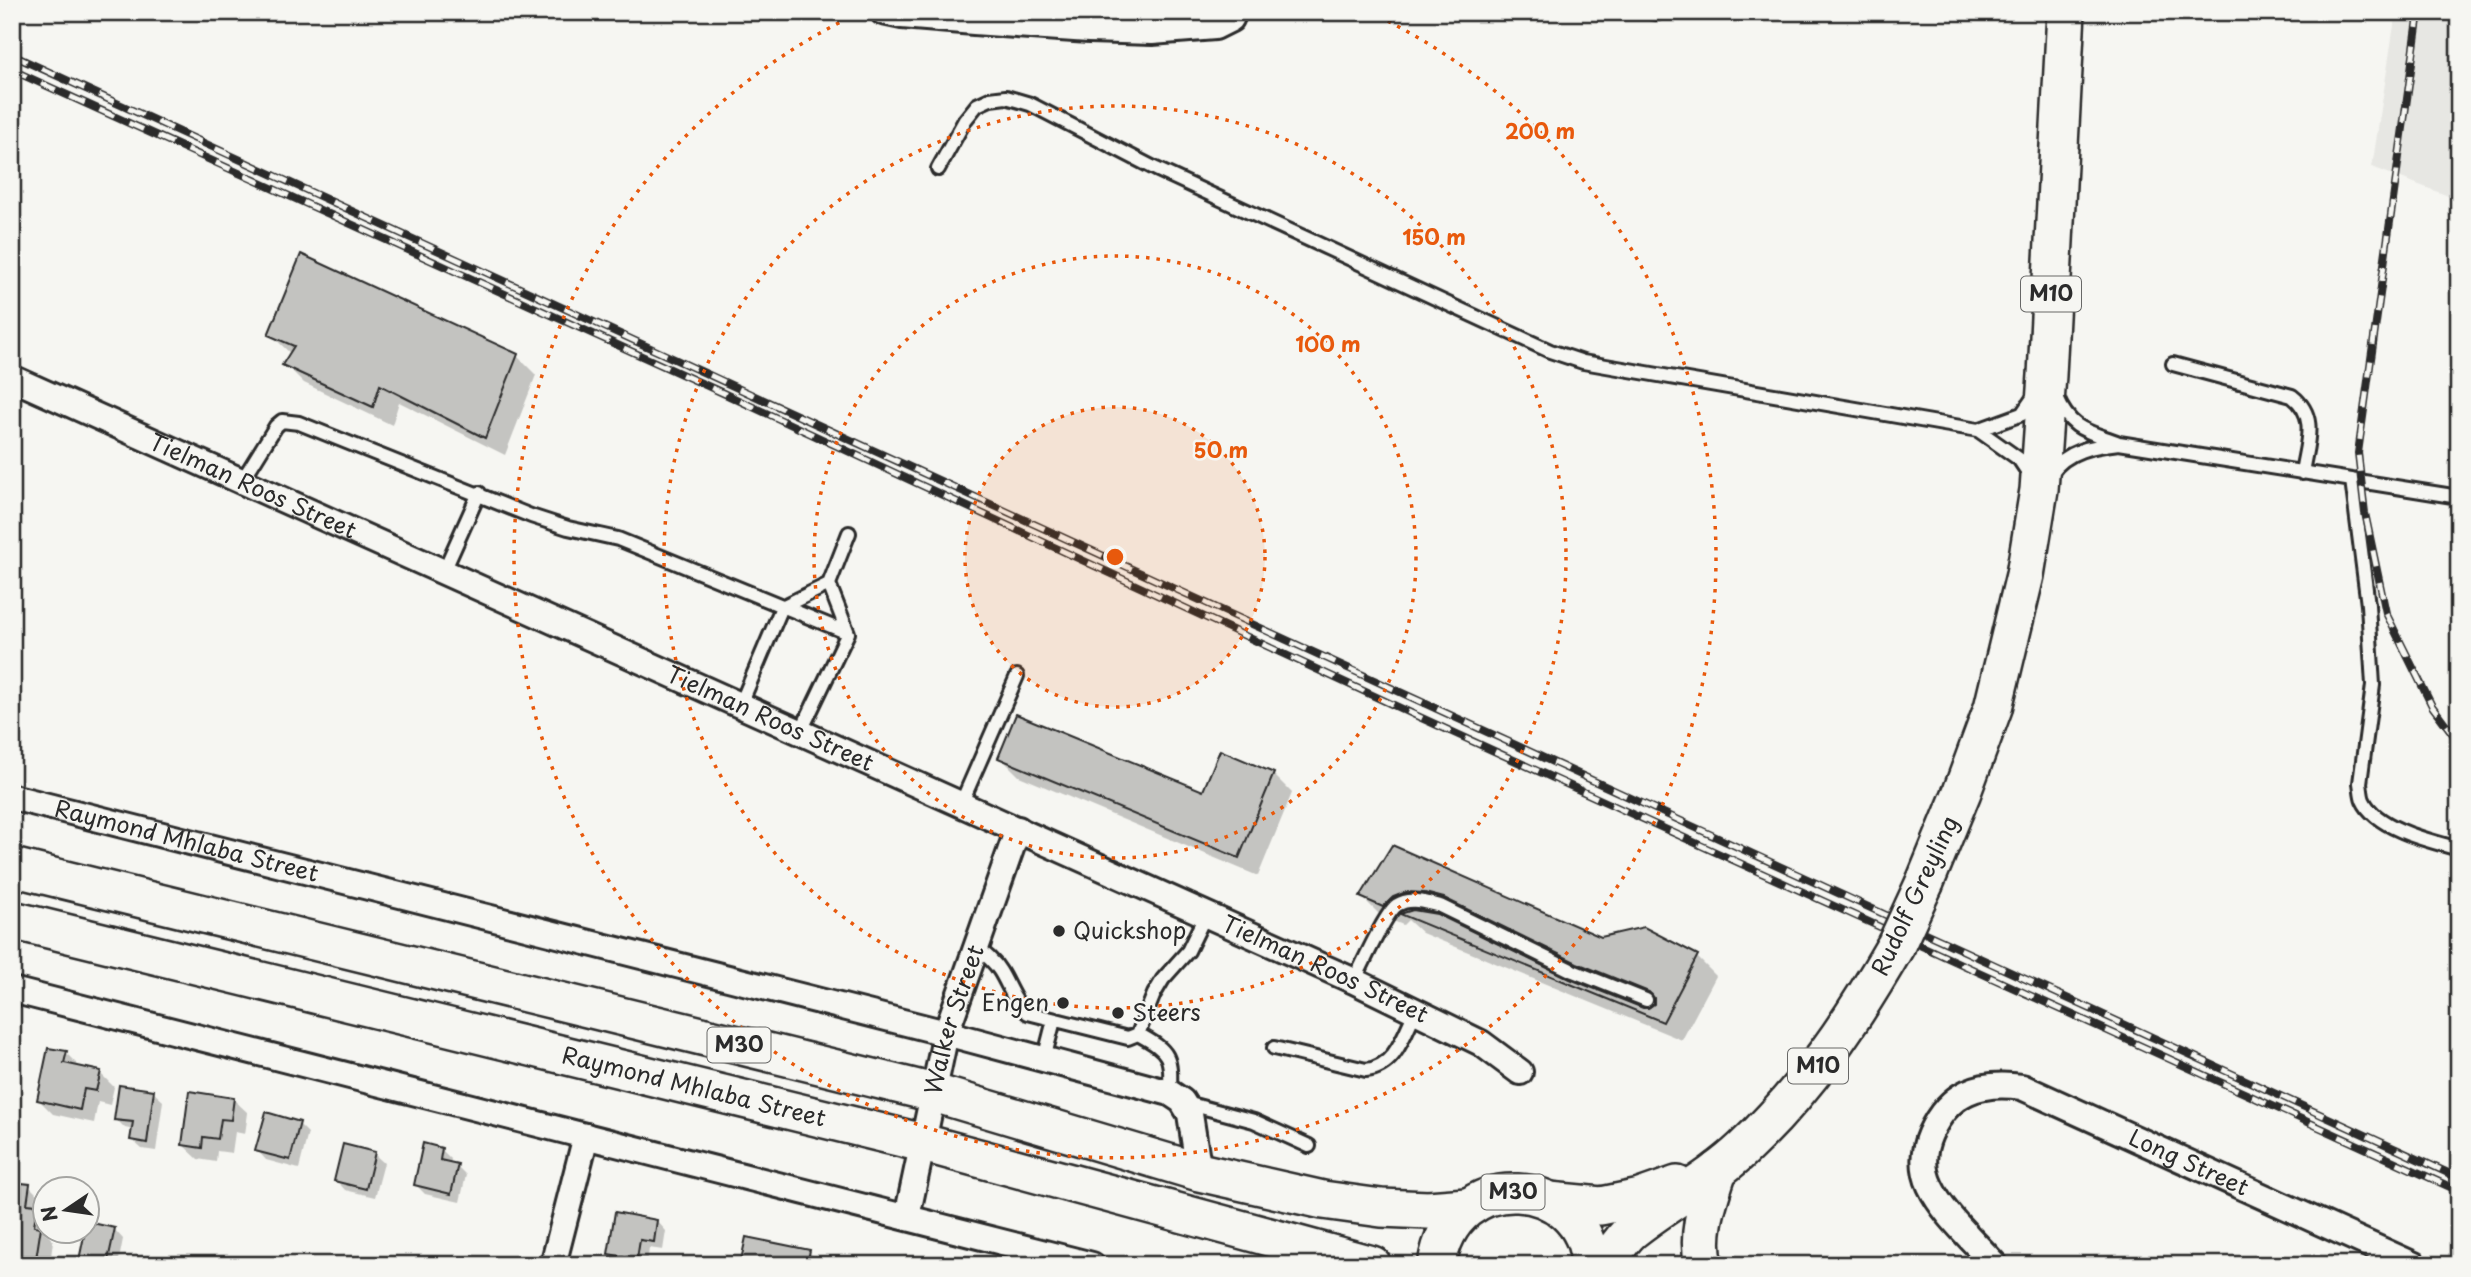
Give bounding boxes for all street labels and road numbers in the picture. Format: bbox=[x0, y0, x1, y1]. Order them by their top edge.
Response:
road number: M10 bbox=[2021, 276, 2081, 312]
street label: Tielman Roos Street bbox=[144, 423, 363, 547]
street label: Tielman Roos Street bbox=[661, 655, 880, 779]
street label: Raymond Mhlaba Street bbox=[51, 790, 322, 890]
street label: Rudolf Greyling bbox=[1861, 810, 1966, 981]
street label: Tielman Roos Street bbox=[1217, 905, 1435, 1031]
street label: Walker Street bbox=[914, 940, 992, 1098]
road number: M30 bbox=[708, 1028, 770, 1062]
street label: Raymond Mhlaba Street bbox=[559, 1036, 830, 1135]
road number: M10 bbox=[1788, 1048, 1848, 1084]
street label: Long Street bbox=[2124, 1119, 2255, 1204]
road number: M30 bbox=[1482, 1174, 1544, 1210]

